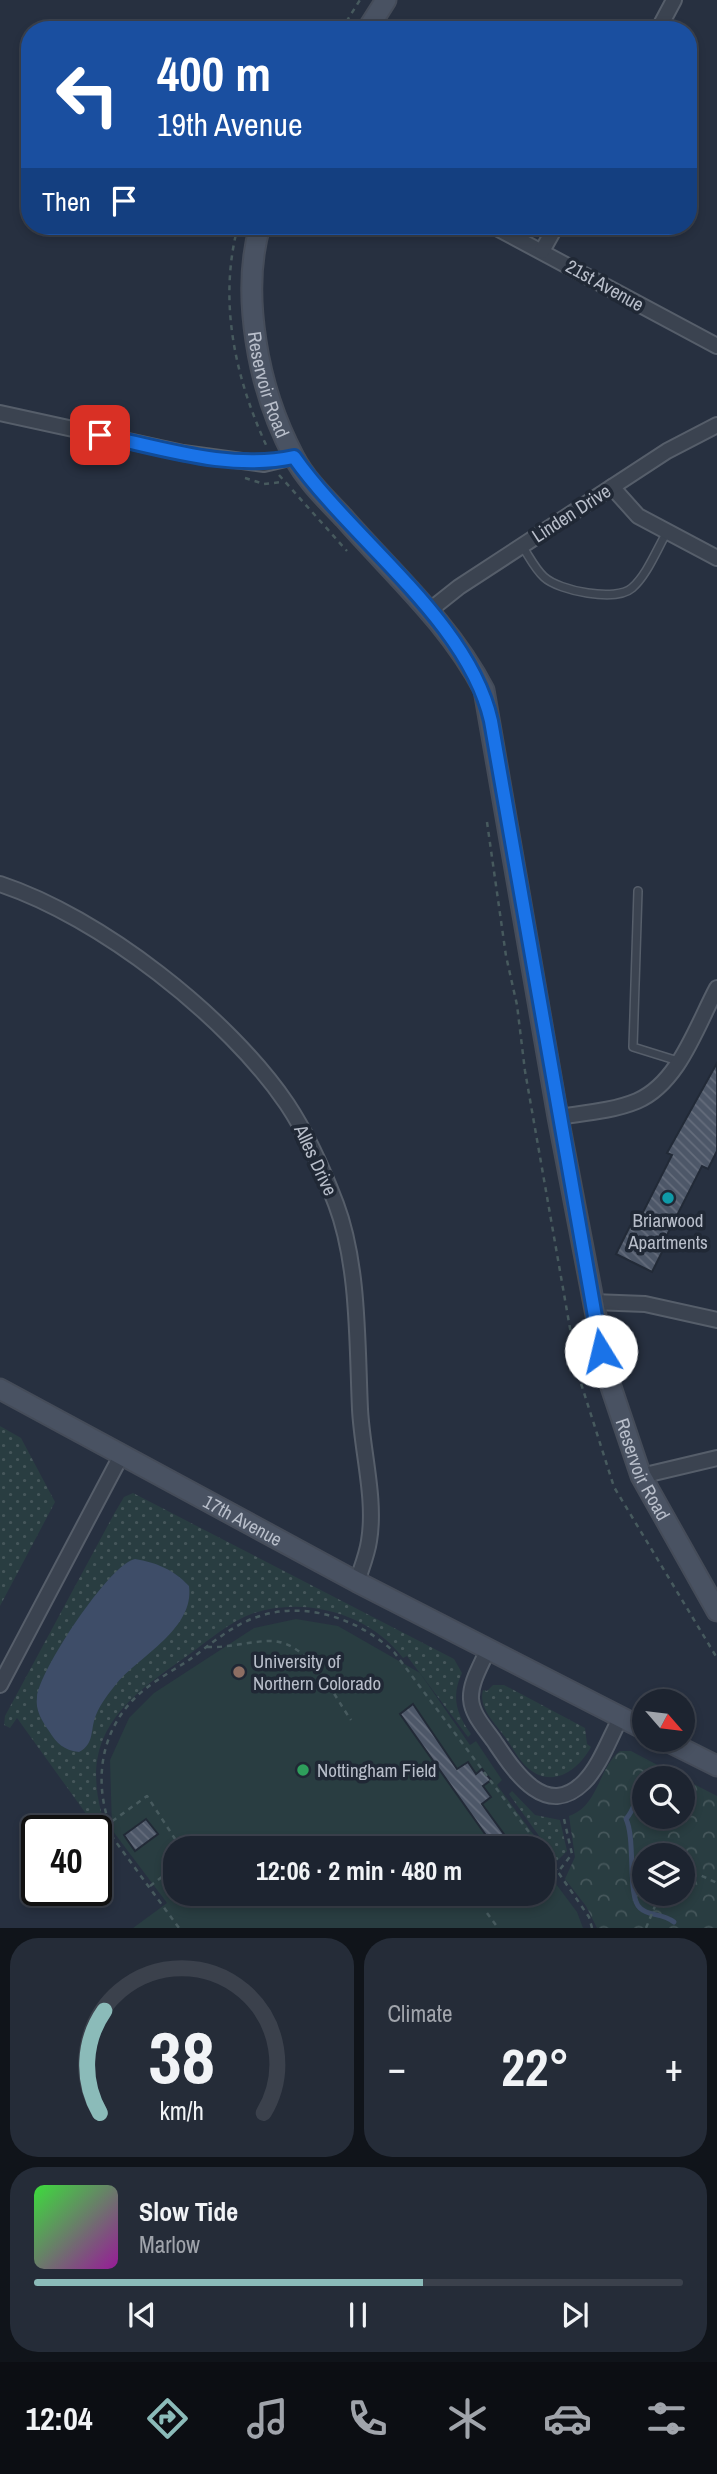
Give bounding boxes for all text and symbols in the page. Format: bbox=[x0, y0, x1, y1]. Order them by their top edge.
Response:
text: 400 m bbox=[157, 40, 271, 106]
icon: left bbox=[42, 49, 133, 140]
text: 19th Avenue bbox=[157, 103, 302, 146]
icon: arrive bbox=[105, 182, 143, 220]
text: Then bbox=[42, 184, 91, 219]
street label: 21st Avenue bbox=[561, 253, 649, 317]
street label: Reservoir Road bbox=[242, 330, 296, 442]
pin bbox=[70, 405, 130, 465]
icon: arrive bbox=[81, 416, 119, 454]
street label: Linden Drive bbox=[527, 478, 615, 548]
street label: Alles Drive bbox=[288, 1119, 344, 1200]
marker: Briarwood Apartments bbox=[660, 1190, 676, 1206]
place label: Briarwood Apartments bbox=[627, 1207, 708, 1255]
position arrow bbox=[564, 1314, 638, 1388]
street label: Reservoir Road bbox=[609, 1415, 676, 1525]
street label: 17th Avenue bbox=[199, 1488, 287, 1552]
place label: University of Northern Colorado bbox=[253, 1648, 381, 1696]
marker: University of Northern Colorado bbox=[231, 1664, 247, 1680]
north arrow bbox=[632, 1689, 695, 1752]
map controls bbox=[632, 1689, 695, 1906]
place label: Nottingham Field bbox=[317, 1757, 437, 1783]
marker: Nottingham Field bbox=[295, 1762, 311, 1778]
button: search bbox=[632, 1766, 695, 1829]
speed limit sign: 40 bbox=[21, 1815, 112, 1906]
button: layers bbox=[632, 1843, 695, 1906]
text: 12:06 · 2 min · 480 m bbox=[256, 1853, 462, 1888]
text: Climate bbox=[388, 1998, 452, 2029]
text: 38 bbox=[149, 2009, 215, 2107]
text: 22° bbox=[501, 2032, 569, 2102]
text: − bbox=[388, 2042, 406, 2093]
text: + bbox=[665, 2042, 683, 2093]
text: km/h bbox=[160, 2094, 204, 2128]
text: Slow Tide bbox=[139, 2194, 238, 2229]
text: Marlow bbox=[139, 2229, 200, 2260]
icon: previous bbox=[123, 2296, 161, 2334]
icon: pause bbox=[339, 2296, 377, 2334]
icon: next bbox=[556, 2296, 594, 2334]
icon: directions bbox=[143, 2394, 192, 2443]
icon: music bbox=[243, 2394, 292, 2443]
icon: phone bbox=[343, 2394, 392, 2443]
icon: climate bbox=[443, 2394, 492, 2443]
icon: car bbox=[543, 2394, 592, 2443]
icon: filters bbox=[642, 2394, 691, 2443]
text: 12:04 bbox=[25, 2397, 93, 2440]

